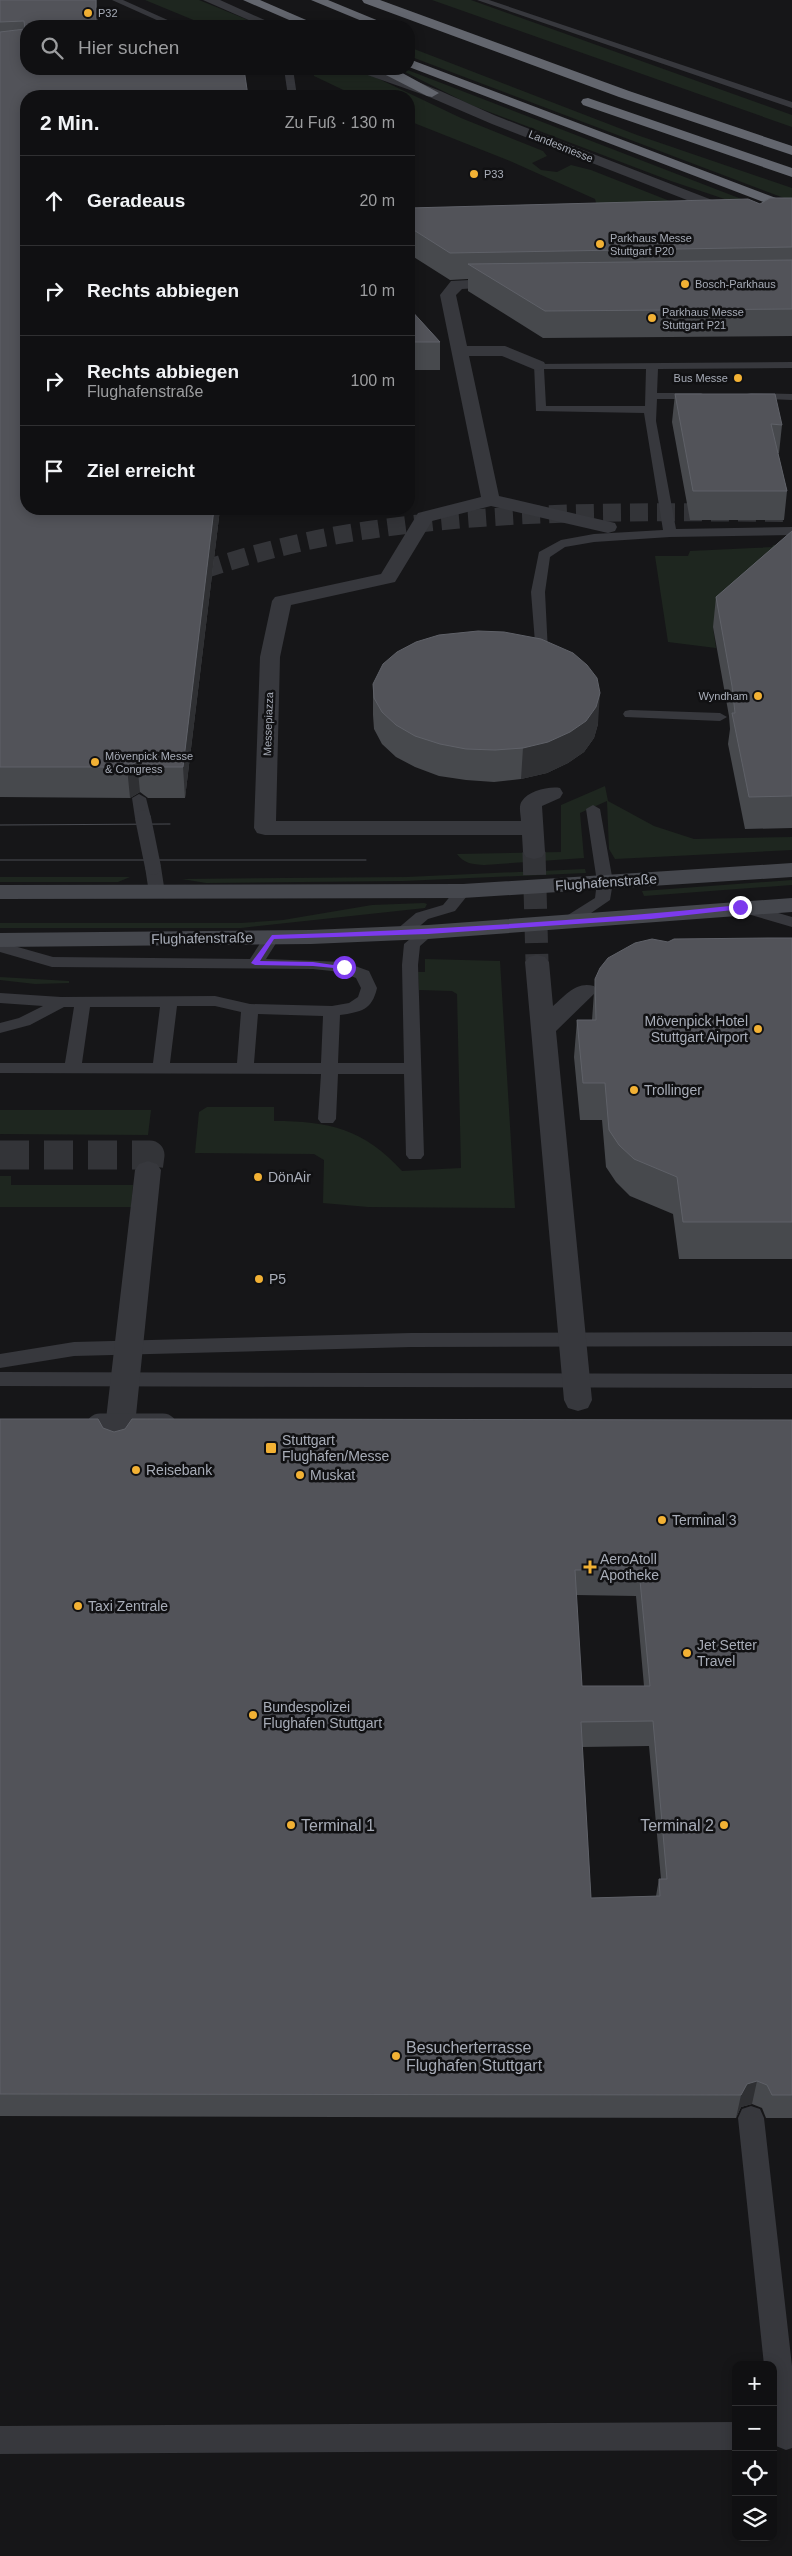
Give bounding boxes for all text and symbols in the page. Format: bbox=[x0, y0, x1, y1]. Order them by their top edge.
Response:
marker: P32 bbox=[82, 7, 94, 19]
place label: P32 bbox=[98, 7, 118, 19]
search box bbox=[20, 20, 415, 75]
icon: search bbox=[38, 34, 66, 62]
text: Hier suchen bbox=[78, 37, 179, 58]
text: 2 Min. bbox=[40, 111, 100, 134]
text: Zu Fuß · 130 m bbox=[285, 114, 395, 131]
street label: Landesmesse bbox=[527, 128, 595, 164]
marker: P33 bbox=[468, 168, 480, 180]
place label: P33 bbox=[484, 168, 504, 180]
icon: ahead bbox=[40, 187, 68, 215]
text: Geradeaus bbox=[87, 190, 185, 211]
text: 20 m bbox=[359, 192, 395, 209]
place label: Parkhaus Messe Stuttgart P20 bbox=[610, 232, 692, 257]
marker: Parkhaus Messe Stuttgart P20 bbox=[594, 238, 606, 250]
icon: right bbox=[40, 277, 68, 305]
marker: Bosch-Parkhaus bbox=[679, 278, 691, 290]
place label: Bosch-Parkhaus bbox=[695, 278, 776, 290]
text: Rechts abbiegen bbox=[87, 280, 239, 301]
text: 10 m bbox=[359, 282, 395, 299]
place label: Parkhaus Messe Stuttgart P21 bbox=[662, 306, 744, 331]
marker: Parkhaus Messe Stuttgart P21 bbox=[646, 312, 658, 324]
text: Rechts abbiegen bbox=[87, 361, 239, 382]
icon: right bbox=[40, 367, 68, 395]
text: 100 m bbox=[351, 372, 395, 389]
place label: Bus Messe bbox=[674, 372, 728, 384]
marker: Bus Messe bbox=[732, 372, 744, 384]
text: Flughafenstraße bbox=[87, 383, 204, 400]
icon: arrive bbox=[40, 457, 68, 485]
text: Ziel erreicht bbox=[87, 460, 195, 481]
place label: Wyndham bbox=[699, 690, 748, 702]
marker: Wyndham bbox=[752, 690, 764, 702]
street label: Messepiazza bbox=[261, 691, 275, 756]
place label: Mövenpick Messe & Congress bbox=[105, 750, 193, 775]
marker: Mövenpick Messe & Congress bbox=[89, 756, 101, 768]
street label: Flughafenstraße bbox=[555, 870, 658, 894]
route end bbox=[729, 896, 752, 919]
street label: Flughafenstraße bbox=[151, 929, 253, 947]
route start bbox=[333, 956, 356, 979]
place label: Mövenpick Hotel Stuttgart Airport bbox=[645, 1013, 748, 1045]
marker: Mövenpick Hotel Stuttgart Airport bbox=[752, 1023, 764, 1035]
place label: Trollinger bbox=[644, 1082, 702, 1098]
marker: Trollinger bbox=[628, 1084, 640, 1096]
place label: DönAir bbox=[268, 1169, 311, 1185]
marker: DönAir bbox=[252, 1171, 264, 1183]
place label: P5 bbox=[269, 1271, 286, 1287]
marker: P5 bbox=[253, 1273, 265, 1285]
place label: Stuttgart Flughafen/Messe bbox=[282, 1432, 390, 1464]
marker: Stuttgart Flughafen/Messe bbox=[264, 1441, 278, 1455]
place label: Reisebank bbox=[146, 1462, 213, 1478]
marker: Reisebank bbox=[130, 1464, 142, 1476]
place label: Muskat bbox=[310, 1467, 355, 1483]
marker: Muskat bbox=[294, 1469, 306, 1481]
place label: Terminal 3 bbox=[672, 1512, 737, 1528]
marker: Terminal 3 bbox=[656, 1514, 668, 1526]
place label: AeroAtoll Apotheke bbox=[600, 1551, 659, 1583]
marker: AeroAtoll Apotheke bbox=[584, 1561, 596, 1573]
place label: Taxi Zentrale bbox=[88, 1598, 168, 1614]
marker: Taxi Zentrale bbox=[72, 1600, 84, 1612]
place label: Jet Setter Travel bbox=[697, 1637, 757, 1669]
marker: Jet Setter Travel bbox=[681, 1647, 693, 1659]
place label: Bundespolizei Flughafen Stuttgart bbox=[263, 1699, 382, 1731]
marker: Bundespolizei Flughafen Stuttgart bbox=[247, 1709, 259, 1721]
place label: Terminal 1 bbox=[301, 1817, 375, 1834]
place label: Terminal 2 bbox=[640, 1817, 714, 1834]
marker: Terminal 1 bbox=[285, 1819, 297, 1831]
marker: Terminal 2 bbox=[718, 1819, 730, 1831]
place label: Besucherterrasse Flughafen Stuttgart bbox=[406, 2039, 543, 2074]
marker: Besucherterrasse Flughafen Stuttgart bbox=[390, 2050, 402, 2062]
map controls bbox=[732, 2361, 777, 2541]
button: + bbox=[732, 2361, 777, 2406]
button: − bbox=[732, 2406, 777, 2451]
button: locate bbox=[732, 2451, 777, 2496]
button: layers bbox=[732, 2496, 777, 2541]

